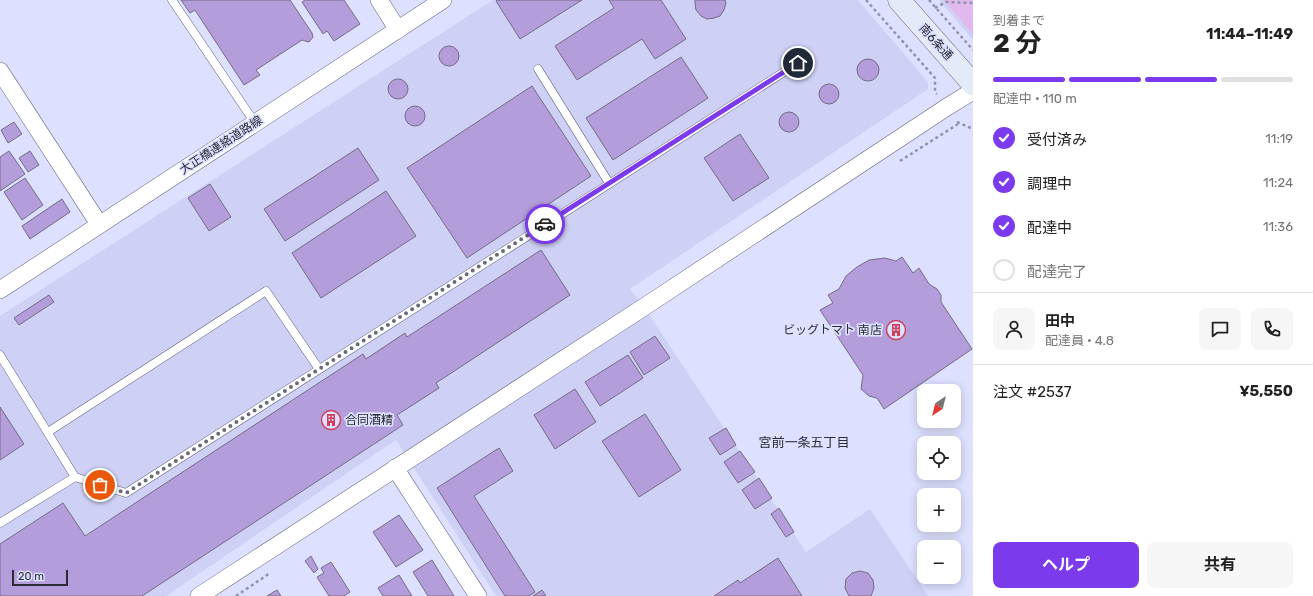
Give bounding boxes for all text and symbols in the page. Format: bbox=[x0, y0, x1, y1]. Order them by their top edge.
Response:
text: 到着まで bbox=[993, 13, 1045, 28]
street label: 南6条通 bbox=[916, 21, 956, 63]
text: 11:44–11:49 bbox=[1206, 25, 1293, 43]
text: 2 分 bbox=[993, 28, 1041, 59]
pin bbox=[781, 46, 815, 80]
icon: home bbox=[787, 52, 809, 74]
text: 配達中 · 110 m bbox=[993, 91, 1077, 106]
street label: 大正橋連絡道路線 bbox=[177, 113, 265, 177]
icon: check bbox=[993, 127, 1015, 149]
text: 受付済み bbox=[1027, 131, 1087, 149]
text: 11:19 bbox=[1265, 131, 1293, 146]
icon: check bbox=[993, 171, 1015, 193]
text: 調理中 bbox=[1027, 175, 1072, 193]
text: 11:24 bbox=[1263, 175, 1293, 190]
courier bbox=[525, 204, 565, 244]
icon: car bbox=[534, 213, 556, 235]
icon: check bbox=[993, 215, 1015, 237]
text: 配達中 bbox=[1027, 219, 1072, 237]
text: 11:36 bbox=[1263, 219, 1293, 234]
text: 配達完了 bbox=[1027, 263, 1087, 281]
button: person bbox=[993, 308, 1035, 350]
button: chat bbox=[1199, 308, 1241, 350]
button: phone bbox=[1251, 308, 1293, 350]
text: 田中 bbox=[1045, 312, 1075, 330]
building icon: ビッグトマト 南店 bbox=[885, 319, 907, 341]
place label: ビッグトマト 南店 bbox=[783, 323, 882, 337]
text: 配達員 · 4.8 bbox=[1045, 333, 1114, 348]
text: ¥5,550 bbox=[1239, 382, 1293, 400]
text: 注文 #2537 bbox=[993, 383, 1072, 401]
north arrow bbox=[917, 384, 961, 428]
map controls bbox=[917, 384, 961, 584]
building icon: 合同酒精 bbox=[320, 409, 342, 431]
place label: 合同酒精 bbox=[345, 413, 393, 427]
district label: 宮前一条五丁目 bbox=[758, 435, 850, 450]
button: locate bbox=[917, 436, 961, 480]
pin bbox=[83, 468, 117, 502]
icon: bag bbox=[89, 474, 111, 496]
button: + bbox=[917, 488, 961, 532]
button: − bbox=[917, 540, 961, 584]
button: ヘルプ bbox=[993, 542, 1139, 588]
button: 共有 bbox=[1147, 542, 1293, 588]
scale bar bbox=[12, 568, 68, 587]
text: 20 m bbox=[18, 570, 44, 583]

